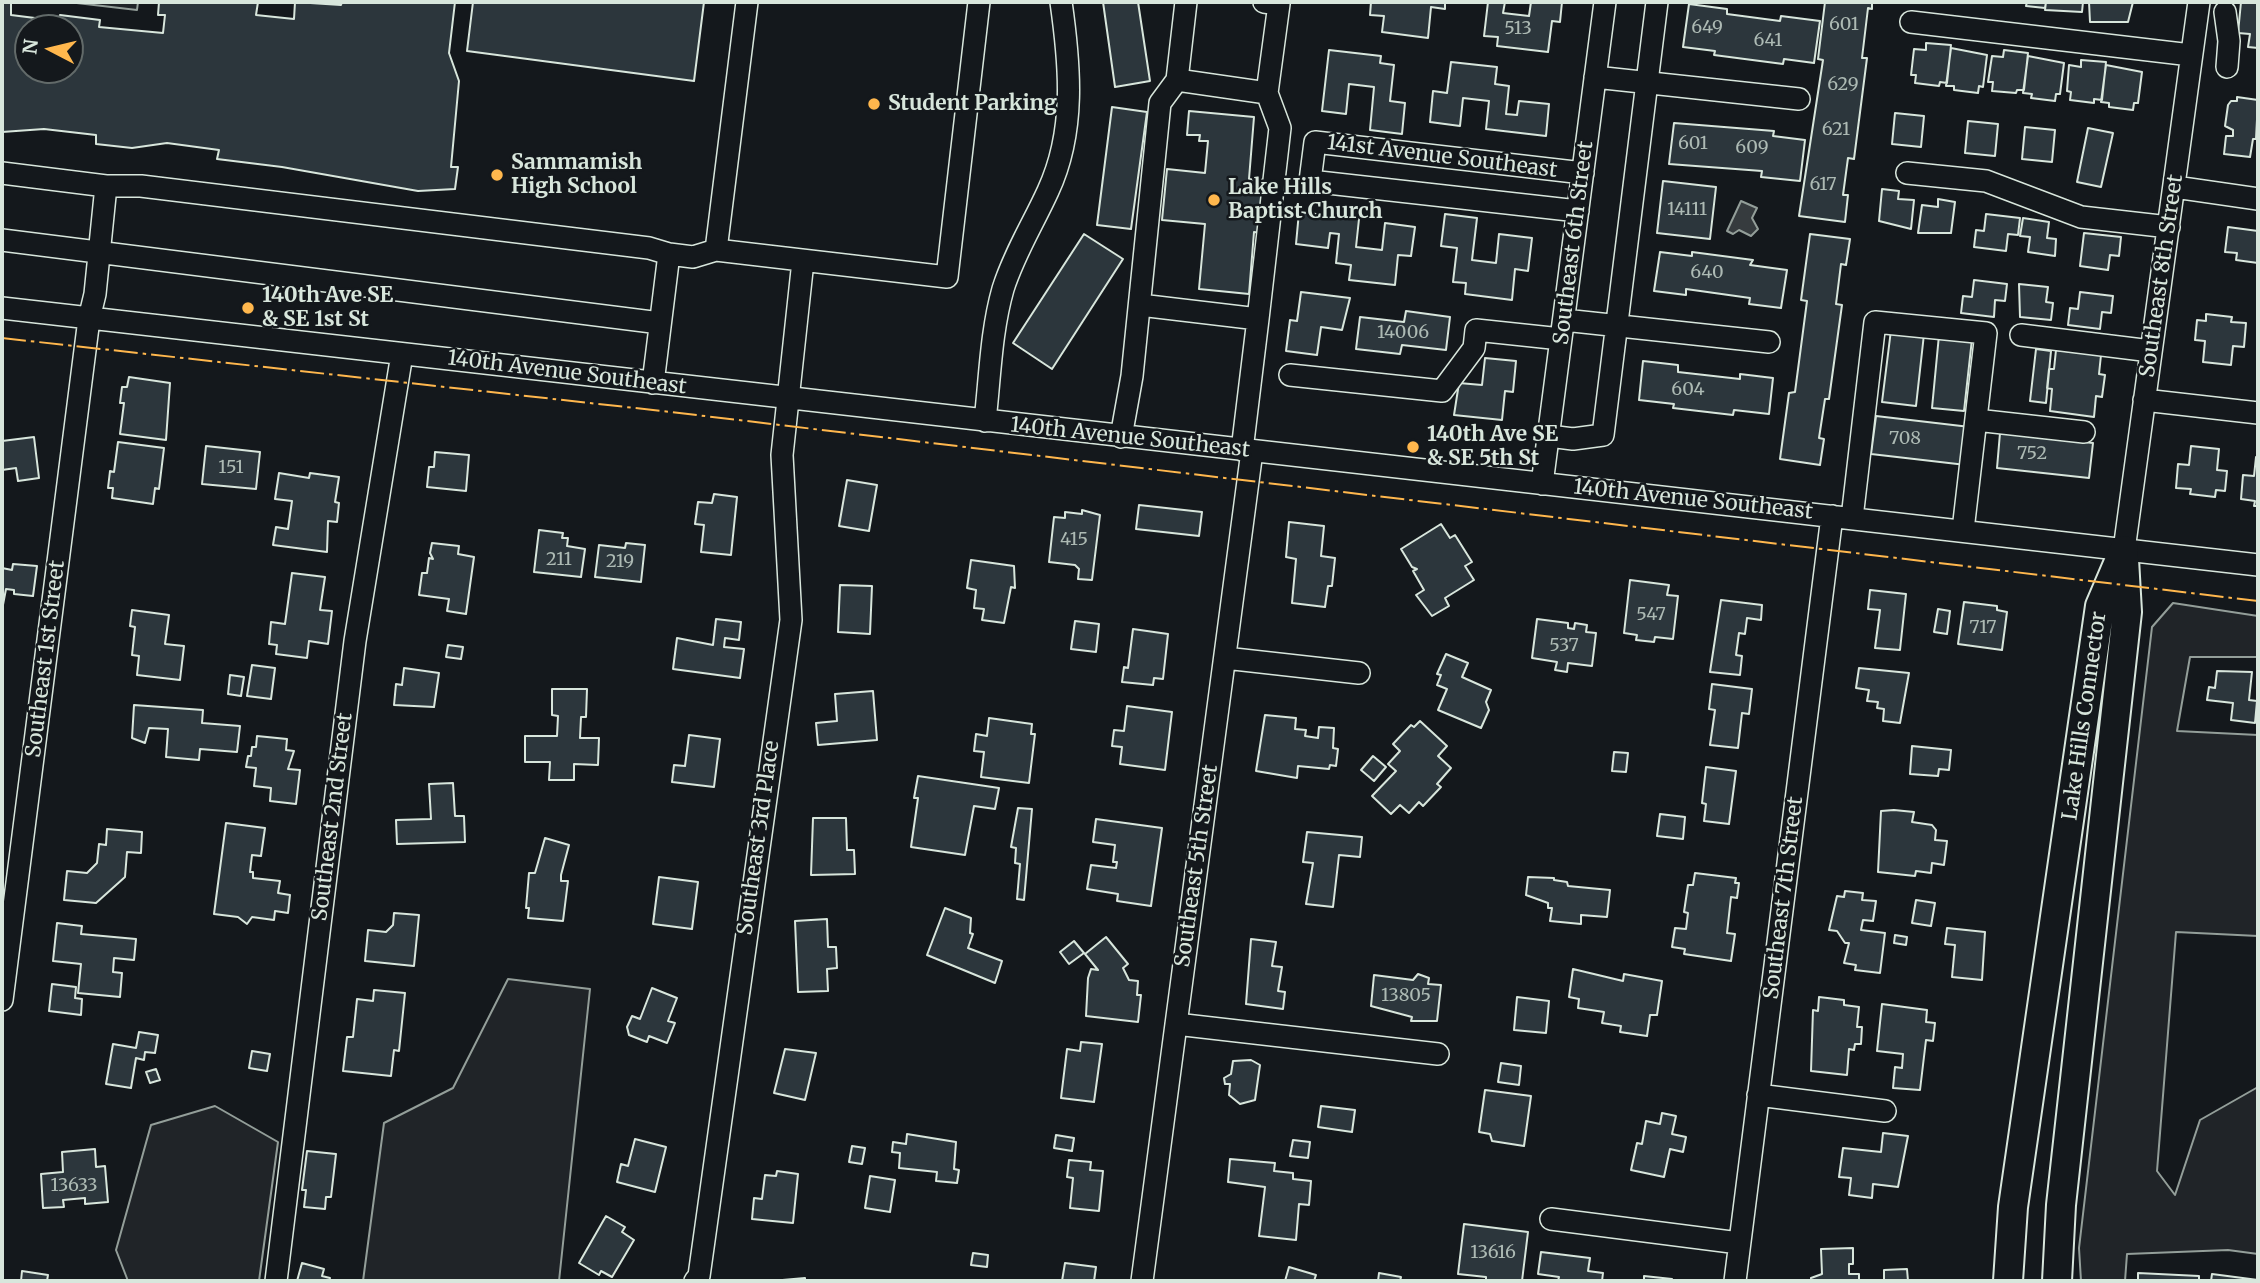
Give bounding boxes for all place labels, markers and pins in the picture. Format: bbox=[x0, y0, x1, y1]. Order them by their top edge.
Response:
place label: Student Parking bbox=[888, 91, 1057, 117]
marker: Student Parking bbox=[866, 96, 882, 112]
place label: Sammamish High School bbox=[511, 150, 642, 200]
marker: Sammamish High School bbox=[489, 167, 505, 183]
place label: Lake Hills Baptist Church bbox=[1228, 175, 1383, 225]
marker: Lake Hills Baptist Church bbox=[1206, 192, 1222, 208]
place label: 140th Ave SE & SE 1st St bbox=[262, 283, 393, 333]
marker: 140th Ave SE & SE 1st St bbox=[240, 300, 256, 316]
place label: 140th Ave SE & SE 5th St bbox=[1427, 422, 1558, 472]
marker: 140th Ave SE & SE 5th St bbox=[1405, 439, 1421, 455]

